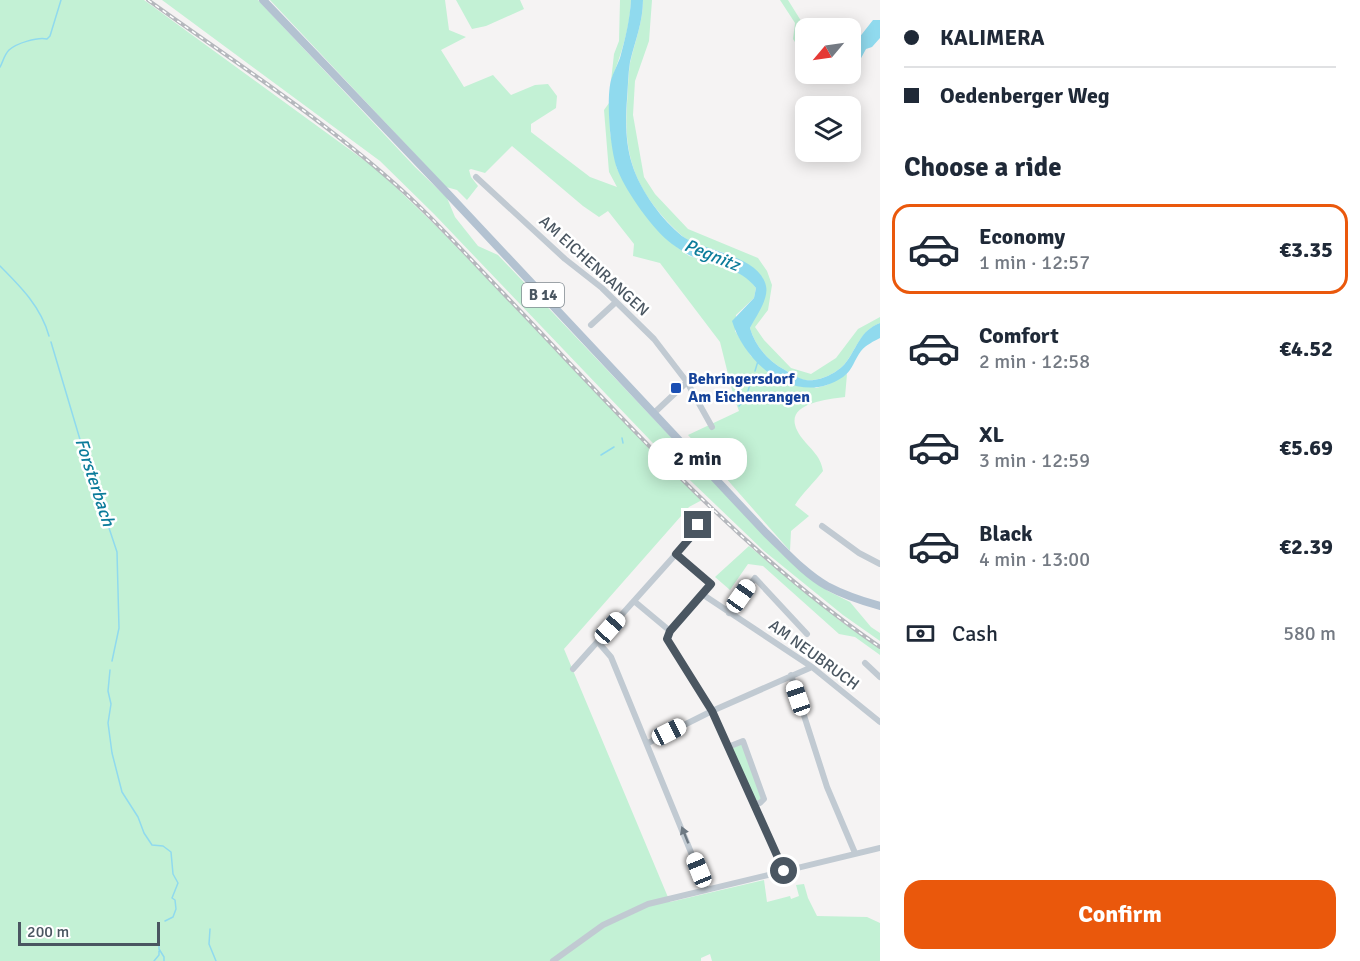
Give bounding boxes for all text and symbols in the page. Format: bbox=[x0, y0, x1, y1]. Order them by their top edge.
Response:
north arrow bbox=[795, 18, 861, 84]
map controls bbox=[795, 18, 861, 162]
text: KALIMERA bbox=[940, 24, 1045, 51]
text: Oedenberger Weg bbox=[940, 82, 1110, 109]
button: layers bbox=[795, 96, 861, 162]
text: Choose a ride bbox=[904, 151, 1062, 184]
street label: AM EICHENRANGEN bbox=[535, 211, 653, 321]
icon: car bbox=[907, 222, 961, 276]
text: Economy bbox=[979, 223, 1065, 250]
water label: Pegnitz bbox=[681, 234, 745, 277]
text: €3.35 bbox=[1279, 236, 1333, 263]
text: 1 min · 12:57 bbox=[979, 250, 1090, 275]
road number: B 14 bbox=[522, 283, 564, 307]
icon: car bbox=[907, 321, 961, 375]
text: Comfort bbox=[979, 322, 1059, 349]
text: €4.52 bbox=[1279, 335, 1333, 362]
text: 2 min · 12:58 bbox=[979, 349, 1090, 374]
place label: Behringersdorf Am Eichenrangen bbox=[688, 369, 810, 407]
marker: Behringersdorf Am Eichenrangen bbox=[669, 381, 683, 395]
icon: car bbox=[907, 420, 961, 474]
text: XL bbox=[979, 421, 1004, 448]
text: €5.69 bbox=[1279, 434, 1333, 461]
water label: Forsterbach bbox=[70, 435, 120, 530]
callout: 2 min bbox=[648, 438, 748, 480]
text: 2 min bbox=[673, 446, 722, 471]
text: 3 min · 12:59 bbox=[979, 448, 1090, 473]
route end bbox=[684, 511, 711, 538]
icon: car bbox=[907, 519, 961, 573]
text: Black bbox=[979, 520, 1033, 547]
text: €2.39 bbox=[1279, 533, 1333, 560]
text: 4 min · 13:00 bbox=[979, 547, 1090, 572]
car bbox=[723, 576, 759, 616]
car bbox=[591, 609, 629, 647]
street label: AM NEUBRUCH bbox=[765, 615, 863, 695]
icon: cash bbox=[904, 617, 937, 650]
text: Cash bbox=[952, 620, 998, 647]
text: 580 m bbox=[1283, 621, 1336, 646]
car bbox=[784, 678, 812, 718]
car bbox=[649, 716, 689, 748]
one-way arrow bbox=[680, 826, 689, 844]
car bbox=[684, 850, 714, 890]
route start bbox=[770, 857, 797, 884]
button: Confirm bbox=[904, 880, 1336, 949]
scale bar bbox=[18, 919, 160, 946]
text: 200 m bbox=[27, 922, 69, 942]

